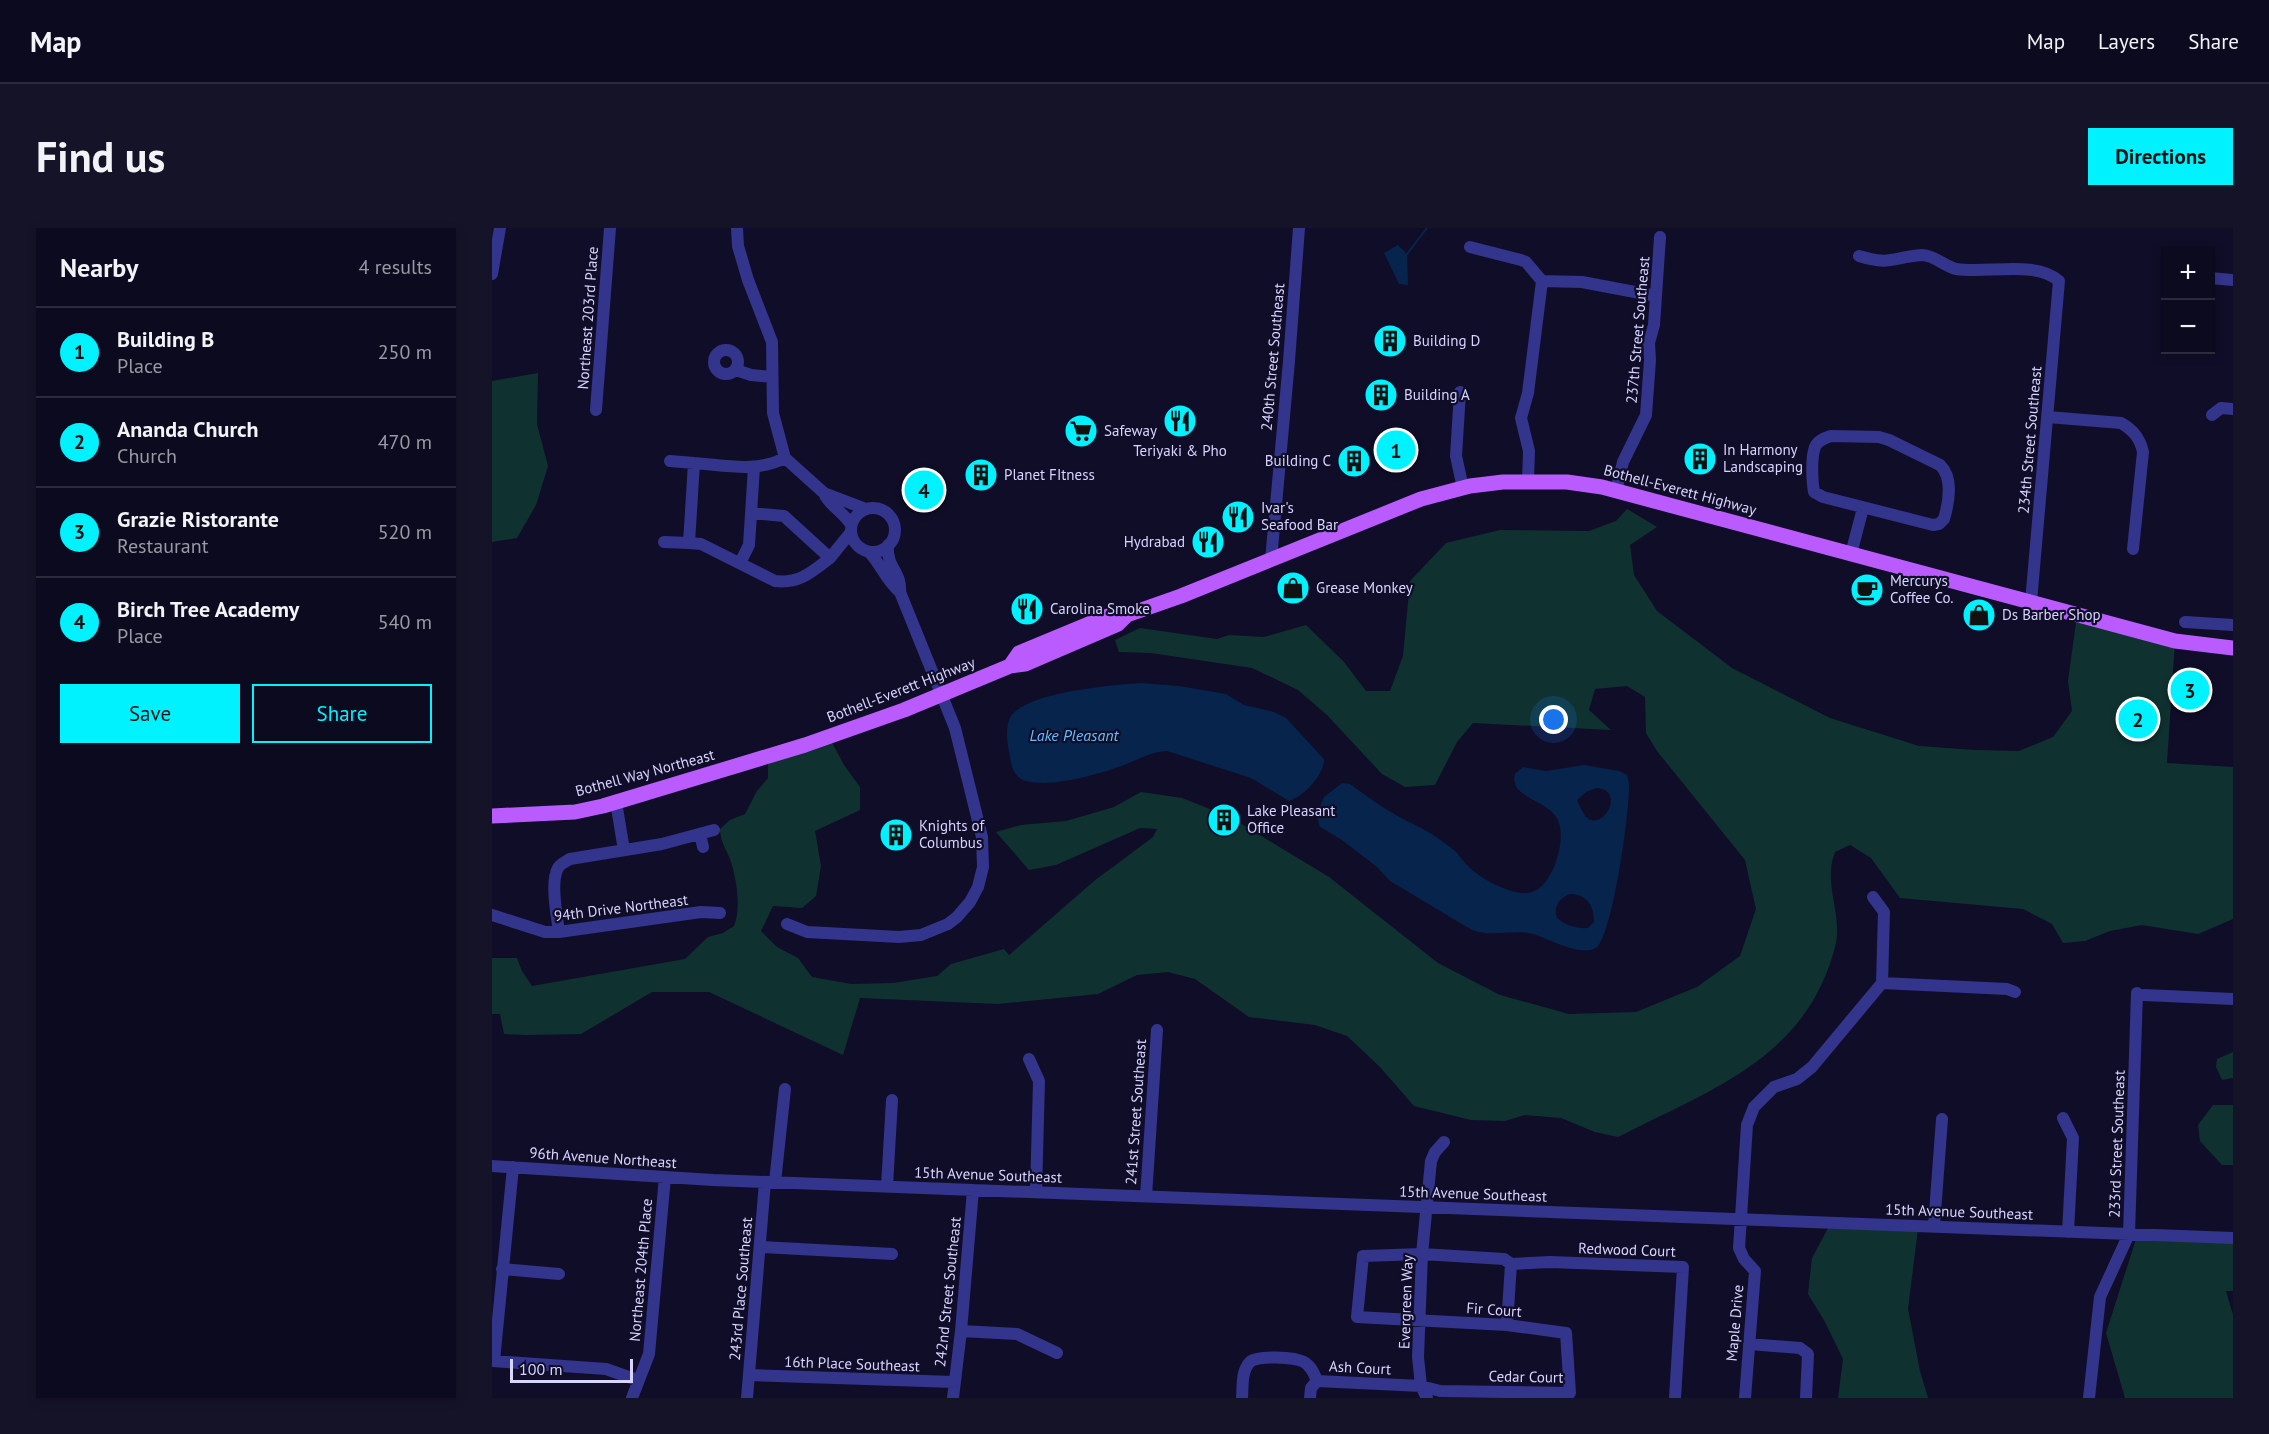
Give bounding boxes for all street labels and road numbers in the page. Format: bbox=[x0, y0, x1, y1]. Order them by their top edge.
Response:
street label: Northeast 203rd Place bbox=[573, 246, 602, 390]
street label: 237th Street Southeast bbox=[1622, 256, 1653, 404]
street label: 240th Street Southeast bbox=[1257, 282, 1288, 431]
street label: 234th Street Southeast bbox=[2014, 365, 2045, 514]
street label: Bothell-Everett Highway bbox=[1602, 460, 1759, 519]
street label: Bothell-Everett Highway bbox=[824, 652, 978, 727]
street label: Bothell Way Northeast bbox=[573, 745, 717, 800]
street label: 94th Drive Northeast bbox=[553, 890, 689, 925]
street label: 241st Street Southeast bbox=[1121, 1038, 1150, 1185]
street label: 233rd Street Southeast bbox=[2104, 1070, 2129, 1218]
street label: 96th Avenue Northeast bbox=[529, 1143, 677, 1172]
street label: 15th Avenue Southeast bbox=[914, 1162, 1062, 1187]
street label: 15th Avenue Southeast bbox=[1399, 1181, 1547, 1206]
street label: Northeast 204th Place bbox=[625, 1198, 656, 1342]
street label: 15th Avenue Southeast bbox=[1885, 1199, 2033, 1224]
street label: 242nd Street Southeast bbox=[930, 1216, 965, 1368]
street label: 243rd Place Southeast bbox=[725, 1217, 756, 1361]
street label: Redwood Court bbox=[1578, 1238, 1676, 1261]
street label: Evergreen Way bbox=[1394, 1255, 1417, 1349]
street label: Maple Drive bbox=[1722, 1284, 1747, 1362]
street label: Fir Court bbox=[1466, 1298, 1522, 1321]
street label: 16th Place Southeast bbox=[784, 1352, 920, 1375]
street label: Ash Court bbox=[1329, 1356, 1392, 1379]
street label: Cedar Court bbox=[1488, 1366, 1564, 1387]

